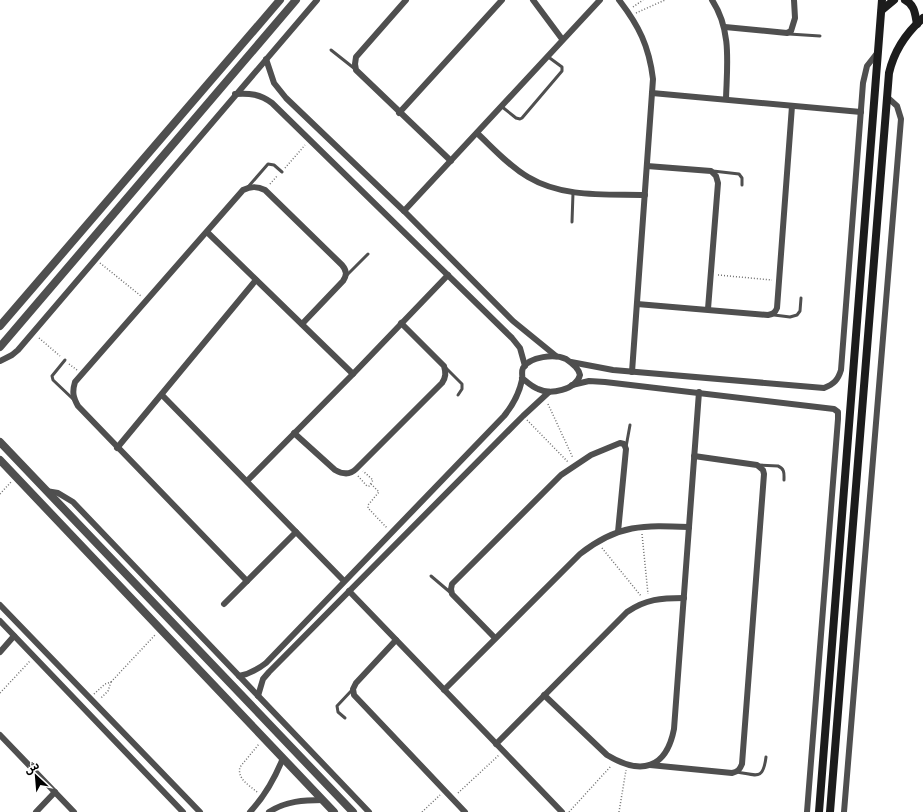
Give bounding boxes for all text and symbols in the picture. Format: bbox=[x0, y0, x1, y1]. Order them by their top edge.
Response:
north arrow bbox=[16, 756, 56, 796]
text: ش bbox=[22, 757, 41, 777]

